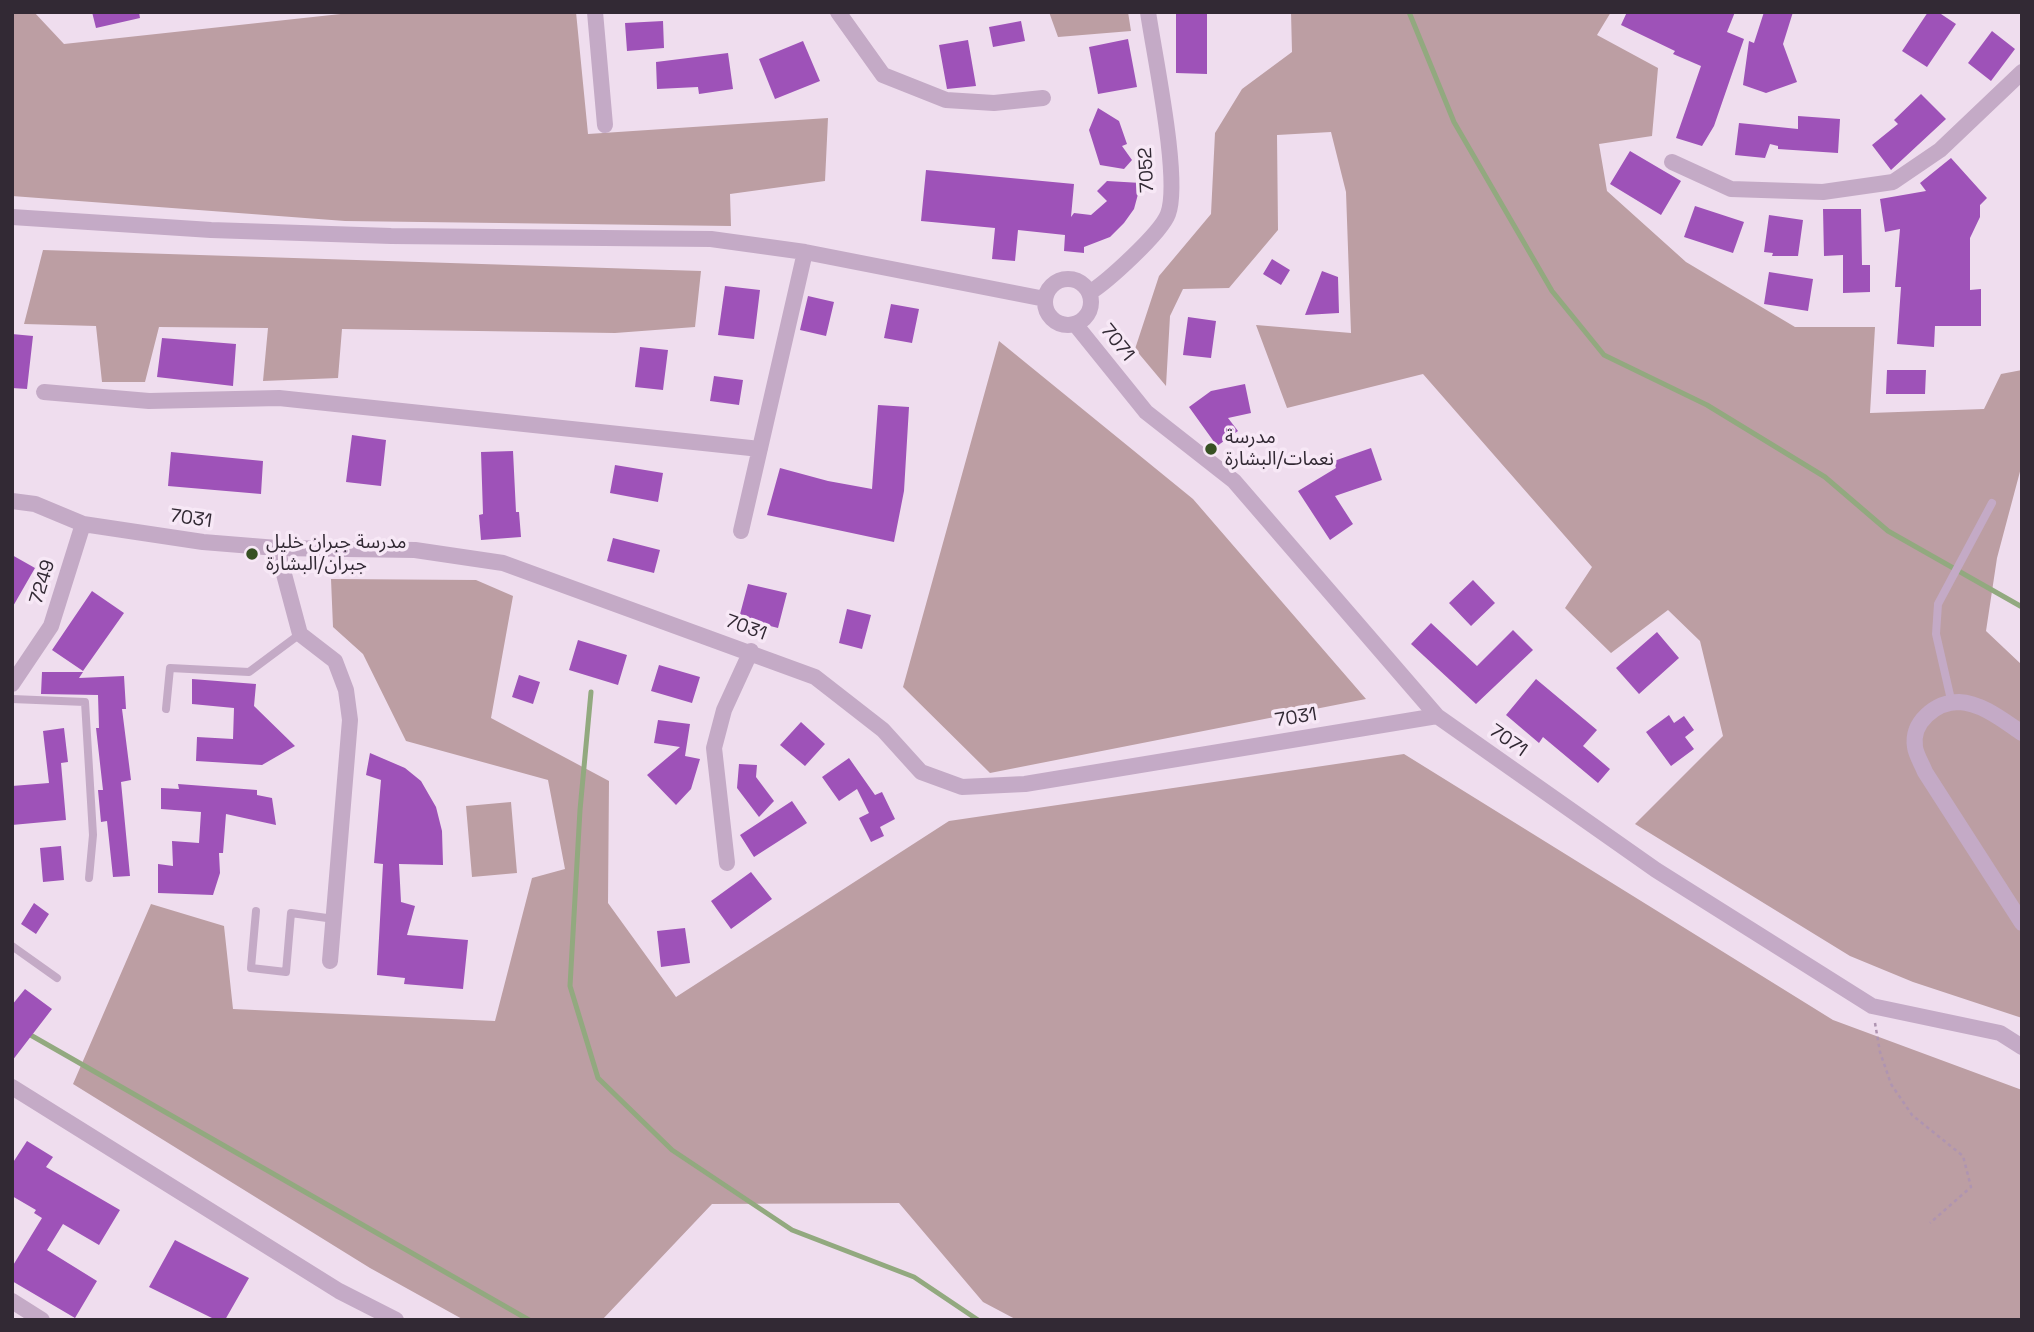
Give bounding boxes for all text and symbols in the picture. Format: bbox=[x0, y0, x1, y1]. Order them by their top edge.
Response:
street label: 7052 bbox=[1134, 147, 1160, 193]
street label: 7071 bbox=[1095, 320, 1139, 366]
place label: مدرسة نعمات/البشارة bbox=[1225, 427, 1334, 471]
marker: مدرسة نعمات/البشارة bbox=[1203, 441, 1219, 457]
street label: 7031 bbox=[169, 505, 213, 533]
place label: مدرسة جبران خليل جبران/البشارة bbox=[266, 532, 407, 576]
marker: مدرسة جبران خليل جبران/البشارة bbox=[244, 546, 260, 562]
street label: 7249 bbox=[26, 557, 60, 607]
street label: 7031 bbox=[722, 610, 770, 646]
street label: 7031 bbox=[1274, 703, 1318, 733]
street label: 7071 bbox=[1485, 720, 1531, 762]

